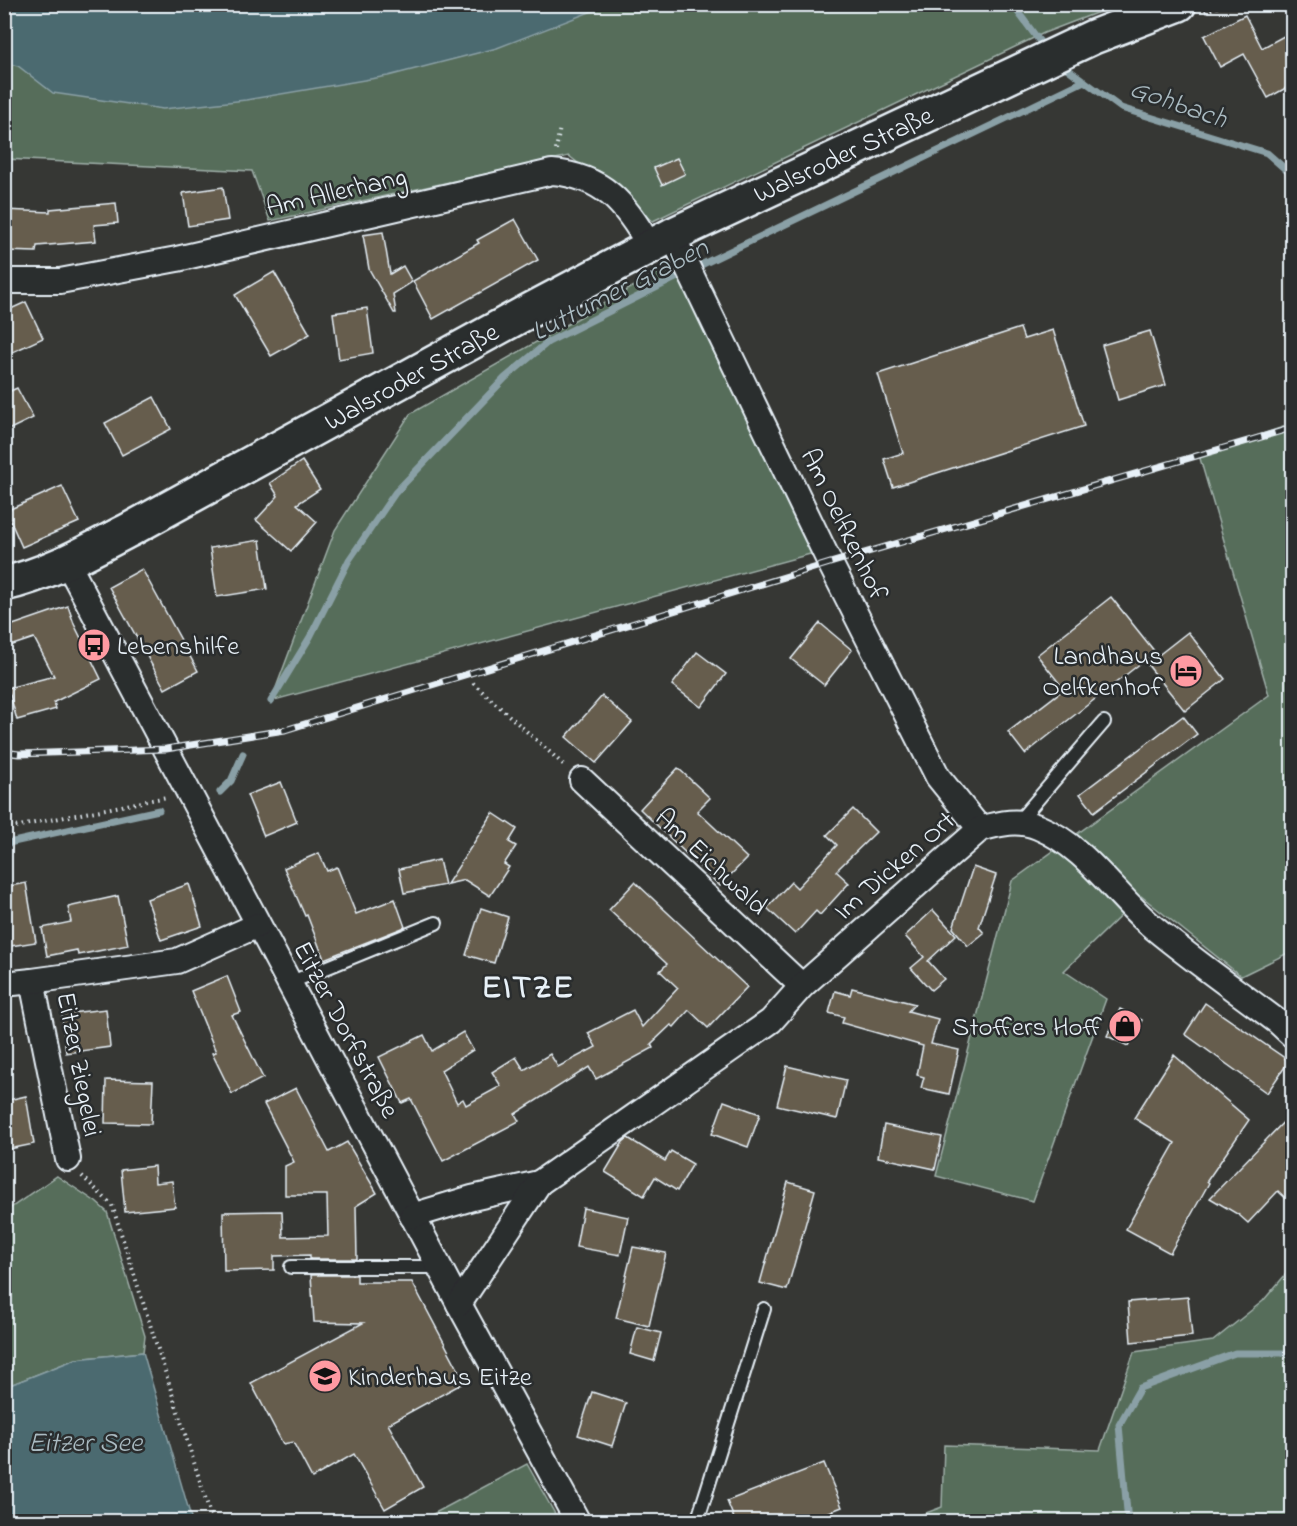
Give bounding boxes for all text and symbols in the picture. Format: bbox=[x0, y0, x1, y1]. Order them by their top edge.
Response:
water label: Gohbach bbox=[1124, 70, 1233, 141]
street label: Walsroder Straße bbox=[748, 97, 941, 215]
street label: Am Allerhang bbox=[262, 158, 411, 229]
water label: Luttumer Graben bbox=[525, 228, 717, 353]
street label: Walsroder Straße bbox=[318, 314, 507, 442]
street label: Am Oelfkenhof bbox=[789, 442, 897, 608]
bus stop icon: Lebenshilfe bbox=[76, 627, 112, 663]
place label: Lebenshilfe bbox=[117, 628, 240, 667]
place label: Landhaus Oelfkenhof bbox=[1042, 638, 1163, 708]
hotel icon: Landhaus Oelfkenhof bbox=[1168, 653, 1204, 689]
street label: Am Eichwald bbox=[645, 800, 776, 926]
street label: Im Dicken Ort bbox=[826, 803, 965, 931]
street label: Eitzer Dorfstraße bbox=[282, 935, 408, 1126]
district label: EITZE bbox=[482, 965, 574, 1013]
street label: Eitzer Ziegelei bbox=[44, 989, 111, 1140]
shop icon: Stoffers Hoff bbox=[1107, 1008, 1143, 1044]
place label: Stoffers Hoff bbox=[952, 1009, 1103, 1048]
school or university icon: Kinderhaus Eitze bbox=[307, 1358, 343, 1394]
place label: Kinderhaus Eitze bbox=[348, 1359, 533, 1398]
water label: Eitzer See bbox=[28, 1424, 144, 1465]

